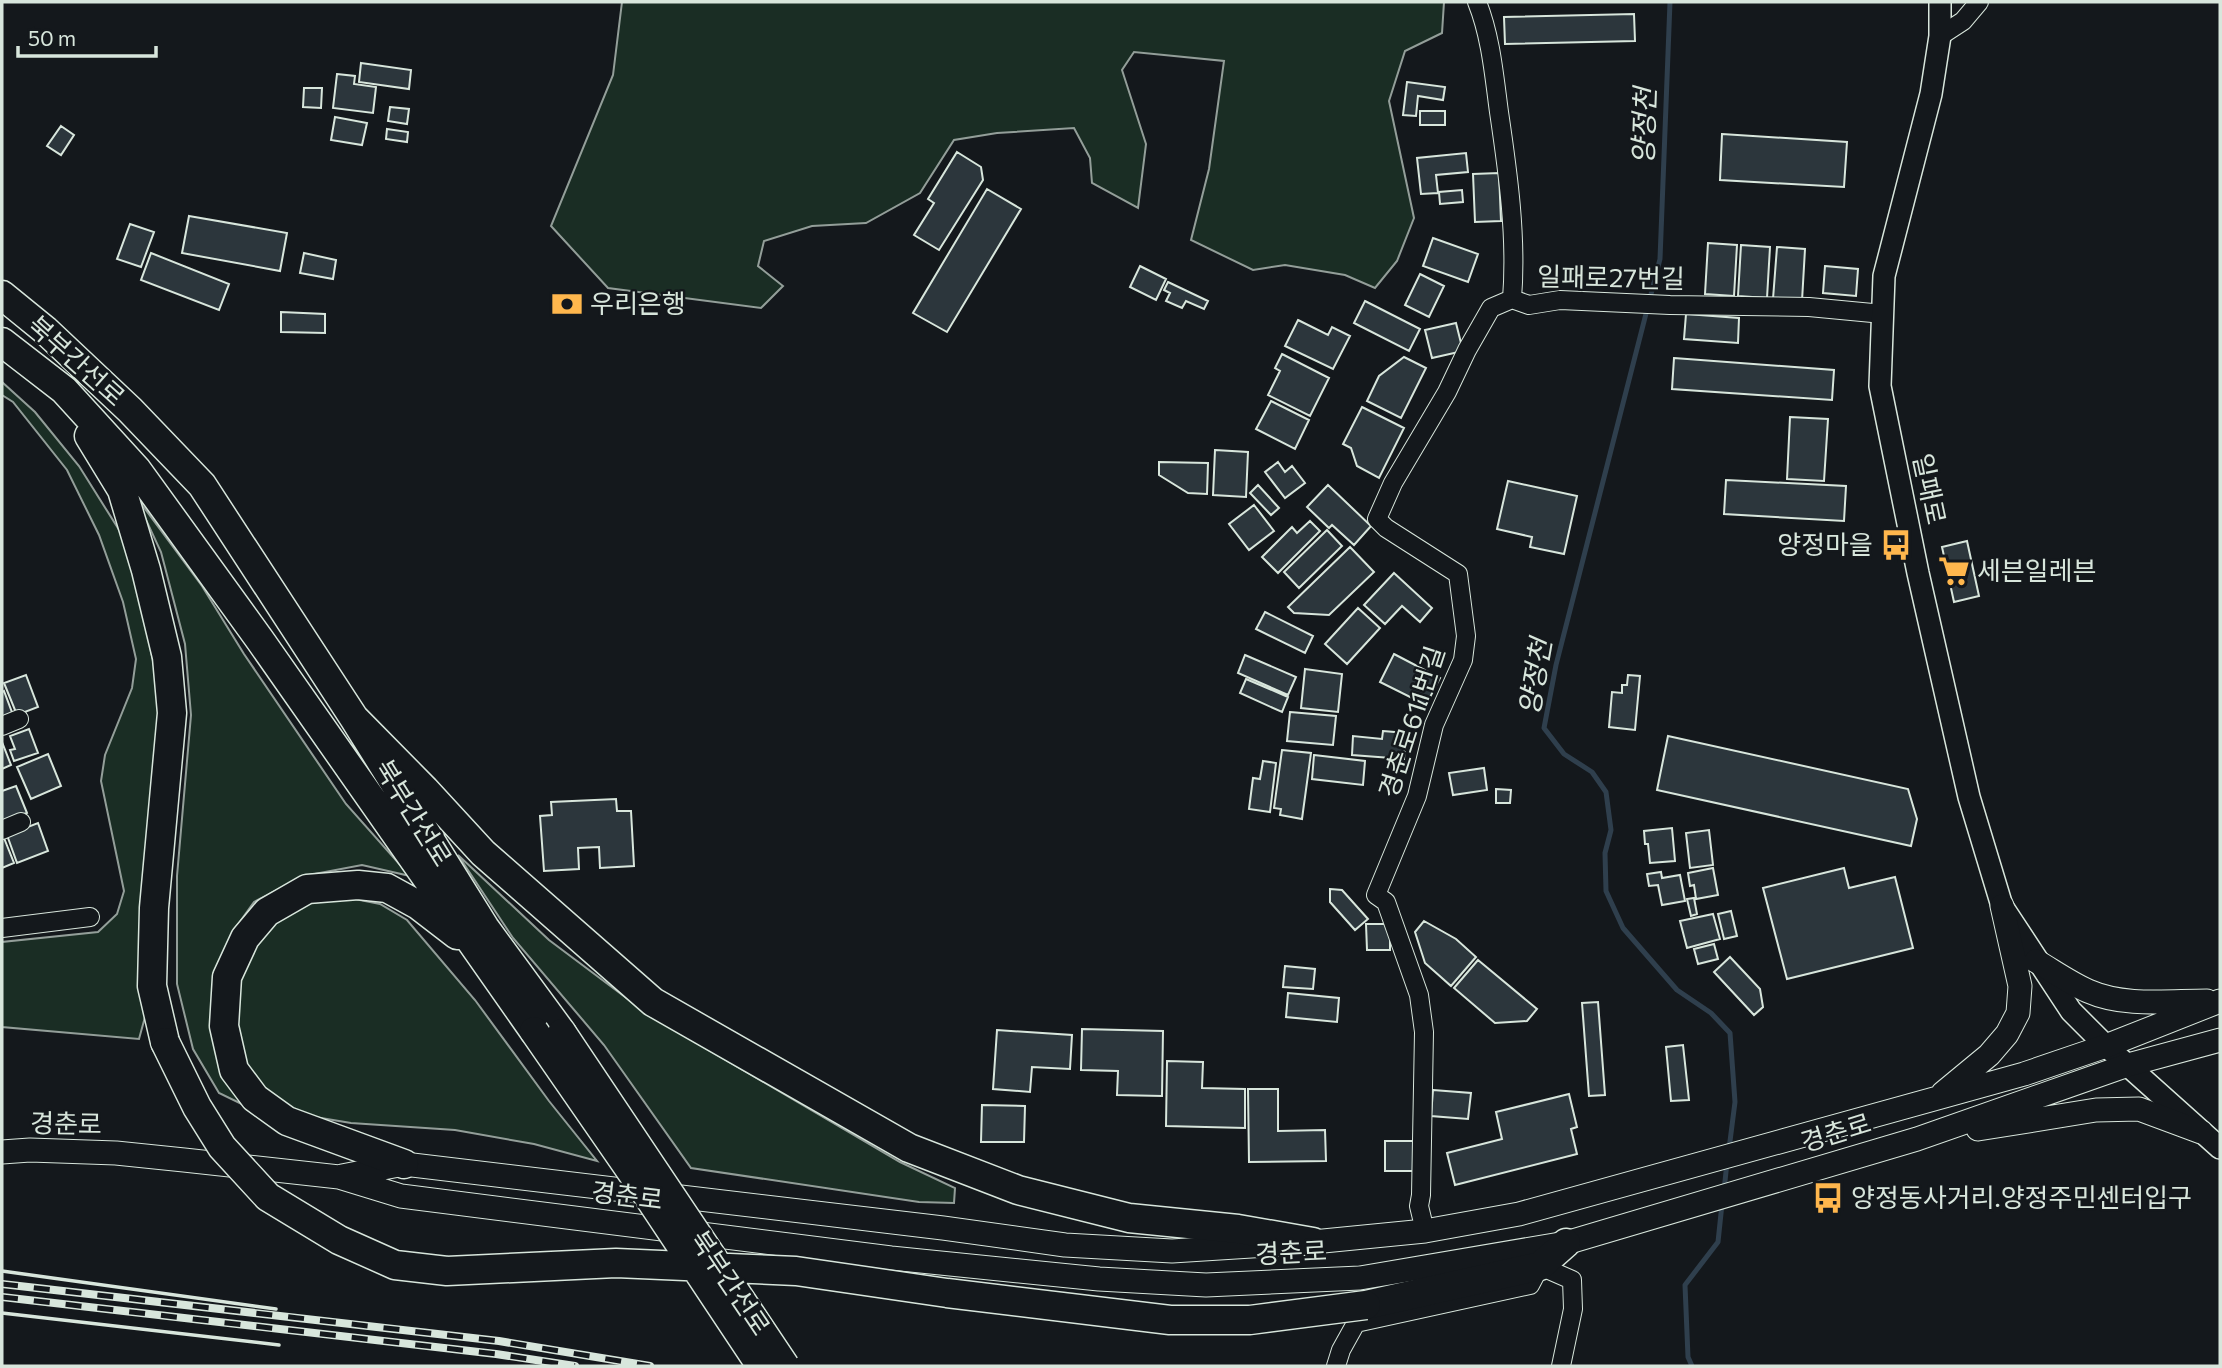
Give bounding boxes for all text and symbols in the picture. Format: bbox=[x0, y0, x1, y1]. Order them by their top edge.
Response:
scale bar bbox=[18, 14, 156, 58]
text: 50 m bbox=[28, 25, 76, 50]
water label: 양정천 bbox=[1625, 84, 1661, 165]
street label: 일패로27번길 bbox=[1537, 260, 1685, 293]
bank icon: 우리은행 bbox=[550, 287, 584, 321]
place label: 우리은행 bbox=[590, 287, 686, 318]
street label: 북부간선로 bbox=[22, 308, 132, 411]
street label: 일패로 bbox=[1908, 450, 1953, 527]
place label: 양정마을 bbox=[1777, 528, 1873, 559]
bus stop icon: 양정마을 bbox=[1879, 528, 1913, 562]
supermarket icon: 세븐일레븐 bbox=[1937, 554, 1971, 588]
place label: 세븐일레븐 bbox=[1977, 554, 2097, 585]
water label: 양정천 bbox=[1511, 633, 1558, 718]
street label: 경춘로611번길 bbox=[1371, 642, 1450, 801]
street label: 북부간선로 bbox=[369, 753, 459, 871]
street label: 경춘로 bbox=[30, 1106, 102, 1139]
street label: 경춘로 bbox=[1797, 1106, 1874, 1157]
street label: 경춘로 bbox=[590, 1175, 665, 1214]
bus stop icon: 양정동사거리.양정주민센터입구 bbox=[1811, 1181, 1845, 1215]
place label: 양정동사거리.양정주민센터입구 bbox=[1851, 1181, 2192, 1212]
street label: 북부간선로 bbox=[685, 1224, 778, 1340]
street label: 경춘로 bbox=[1254, 1234, 1328, 1269]

